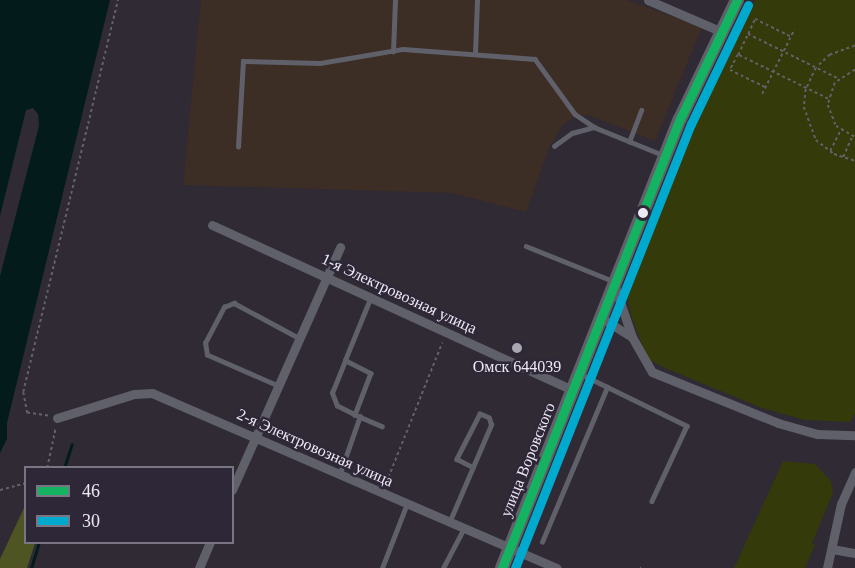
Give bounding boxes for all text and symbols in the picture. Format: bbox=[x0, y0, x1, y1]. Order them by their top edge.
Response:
unlabelled marker bbox=[637, 207, 649, 219]
street label: 1-я Электровозная улица bbox=[318, 250, 480, 338]
marker: Омск 644039 bbox=[510, 341, 524, 355]
place label: Омск 644039 bbox=[473, 357, 561, 377]
street label: улица Воровского bbox=[496, 400, 560, 520]
street label: 2-я Электровозная улица bbox=[234, 405, 396, 491]
legend bbox=[24, 466, 234, 544]
text: 46 bbox=[82, 481, 100, 501]
text: 30 bbox=[82, 511, 100, 531]

